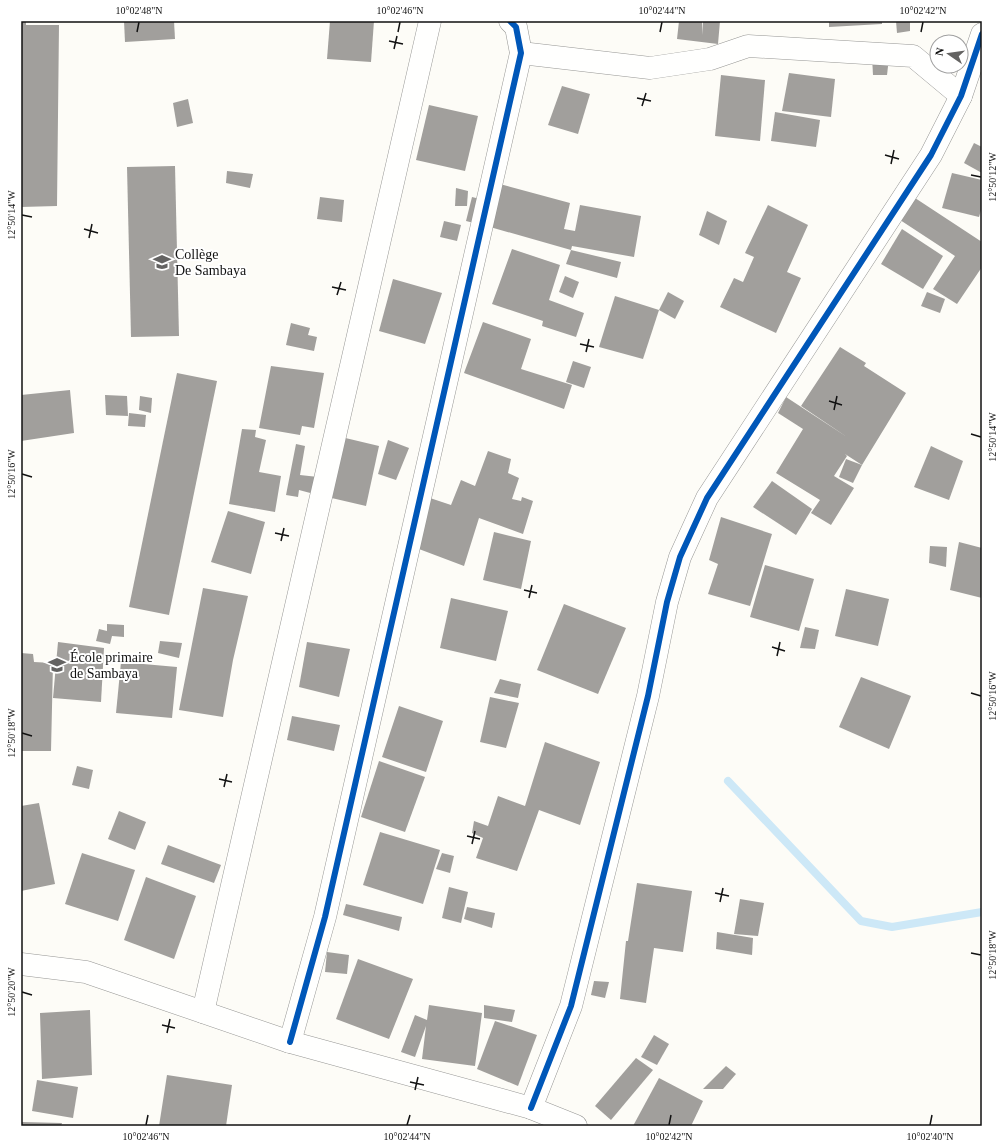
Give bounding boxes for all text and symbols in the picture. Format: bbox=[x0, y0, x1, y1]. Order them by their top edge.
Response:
text: 10°02'48"N bbox=[115, 5, 163, 16]
text: 10°02'46"N bbox=[376, 5, 424, 16]
text: 10°02'44"N bbox=[638, 5, 686, 16]
text: 10°02'42"N bbox=[899, 5, 947, 16]
north arrow bbox=[929, 34, 969, 74]
text: N bbox=[933, 46, 946, 57]
text: 12°50'12"W bbox=[987, 152, 998, 202]
text: 12°50'14"W bbox=[6, 190, 17, 240]
place label: Collège De Sambaya bbox=[175, 247, 247, 278]
school or university icon: Collège De Sambaya bbox=[152, 252, 172, 272]
text: 12°50'14"W bbox=[987, 412, 998, 462]
text: 12°50'16"W bbox=[6, 449, 17, 499]
place label: École primaire de Sambaya bbox=[70, 649, 153, 681]
school or university icon: École primaire de Sambaya bbox=[47, 655, 67, 675]
text: 12°50'16"W bbox=[987, 671, 998, 721]
text: 12°50'18"W bbox=[6, 708, 17, 758]
text: 12°50'18"W bbox=[987, 930, 998, 980]
text: 12°50'20"W bbox=[6, 967, 17, 1017]
text: 10°02'46"N bbox=[122, 1131, 170, 1142]
text: 10°02'44"N bbox=[383, 1131, 431, 1142]
text: 10°02'42"N bbox=[645, 1131, 693, 1142]
text: 10°02'40"N bbox=[906, 1131, 954, 1142]

